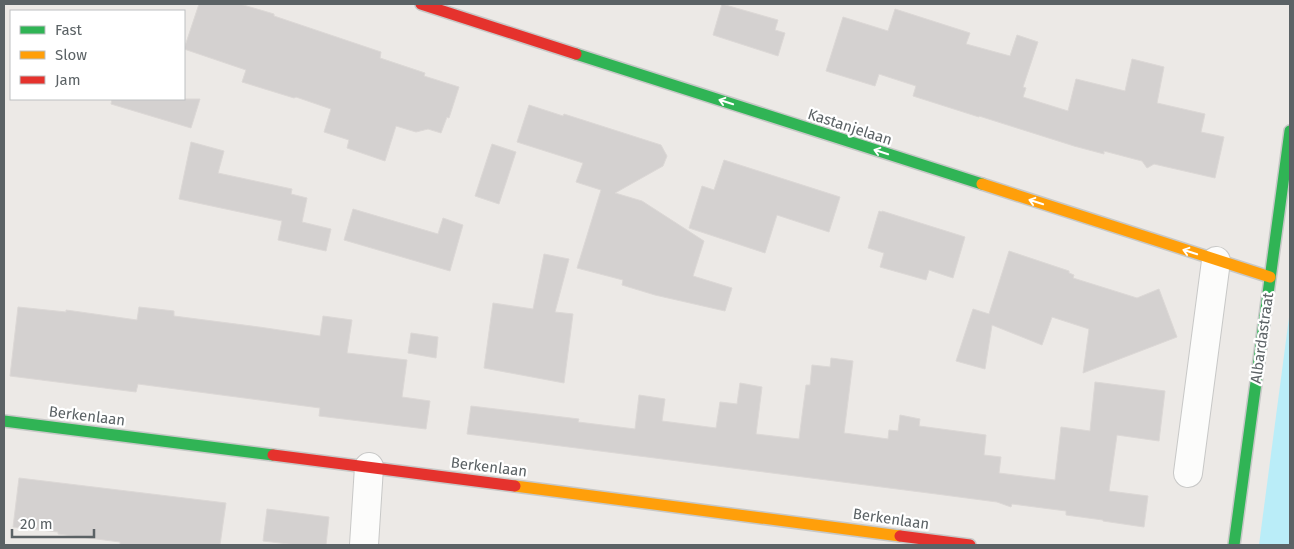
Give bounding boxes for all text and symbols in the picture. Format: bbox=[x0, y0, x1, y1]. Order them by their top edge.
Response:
legend bbox=[10, 10, 185, 100]
text: Fast bbox=[55, 21, 82, 39]
text: Slow bbox=[55, 46, 87, 64]
text: Jam bbox=[55, 71, 81, 89]
one-way arrow bbox=[719, 97, 735, 107]
street label: Kastanjelaan bbox=[805, 105, 895, 149]
one-way arrow bbox=[873, 147, 889, 157]
one-way arrow bbox=[1028, 197, 1044, 207]
one-way arrow bbox=[1183, 247, 1199, 257]
street label: Albardastraat bbox=[1247, 291, 1277, 385]
street label: Berkenlaan bbox=[48, 402, 126, 430]
street label: Berkenlaan bbox=[450, 453, 528, 481]
street label: Berkenlaan bbox=[852, 505, 930, 533]
scale bar bbox=[12, 506, 95, 538]
text: 20 m bbox=[20, 515, 53, 533]

